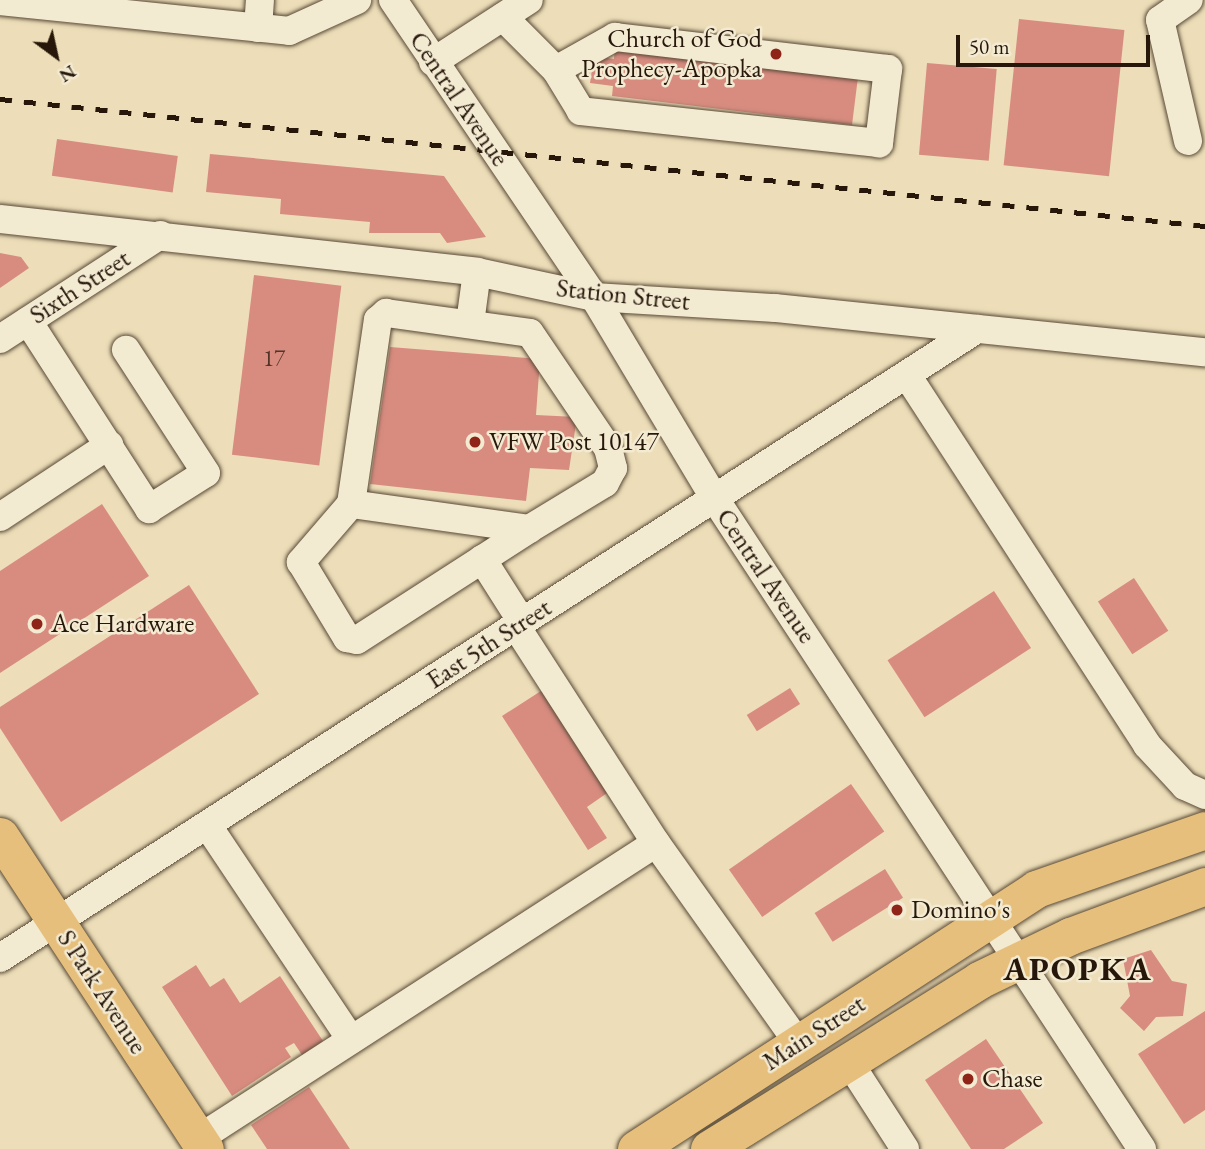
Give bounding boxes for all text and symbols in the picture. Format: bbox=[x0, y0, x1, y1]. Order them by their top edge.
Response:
north arrow bbox=[21, 21, 91, 91]
scale bar bbox=[960, 21, 1154, 65]
place label: Church of God Prophecy-Apopka bbox=[581, 23, 762, 84]
street label: Central Avenue bbox=[403, 26, 515, 172]
text: 50 m bbox=[969, 33, 1010, 60]
marker: Church of God Prophecy-Apopka bbox=[768, 46, 784, 62]
text: N bbox=[54, 59, 81, 89]
street label: Sixth Street bbox=[24, 243, 136, 331]
street label: Station Street bbox=[555, 272, 691, 318]
house number: 17 bbox=[263, 344, 285, 372]
place label: VFW Post 10147 bbox=[489, 426, 659, 458]
marker: VFW Post 10147 bbox=[467, 434, 483, 450]
street label: Central Avenue bbox=[710, 503, 822, 649]
street label: East 5th Street bbox=[421, 592, 557, 696]
place label: Ace Hardware bbox=[51, 608, 194, 640]
marker: Ace Hardware bbox=[29, 616, 45, 632]
place label: Domino's bbox=[911, 894, 1010, 926]
marker: Domino's bbox=[889, 902, 905, 918]
street label: S Park Avenue bbox=[50, 924, 154, 1060]
district label: APOPKA bbox=[1004, 949, 1152, 989]
street label: Main Street bbox=[757, 988, 871, 1078]
place label: Chase bbox=[982, 1063, 1043, 1095]
marker: Chase bbox=[960, 1071, 976, 1087]

